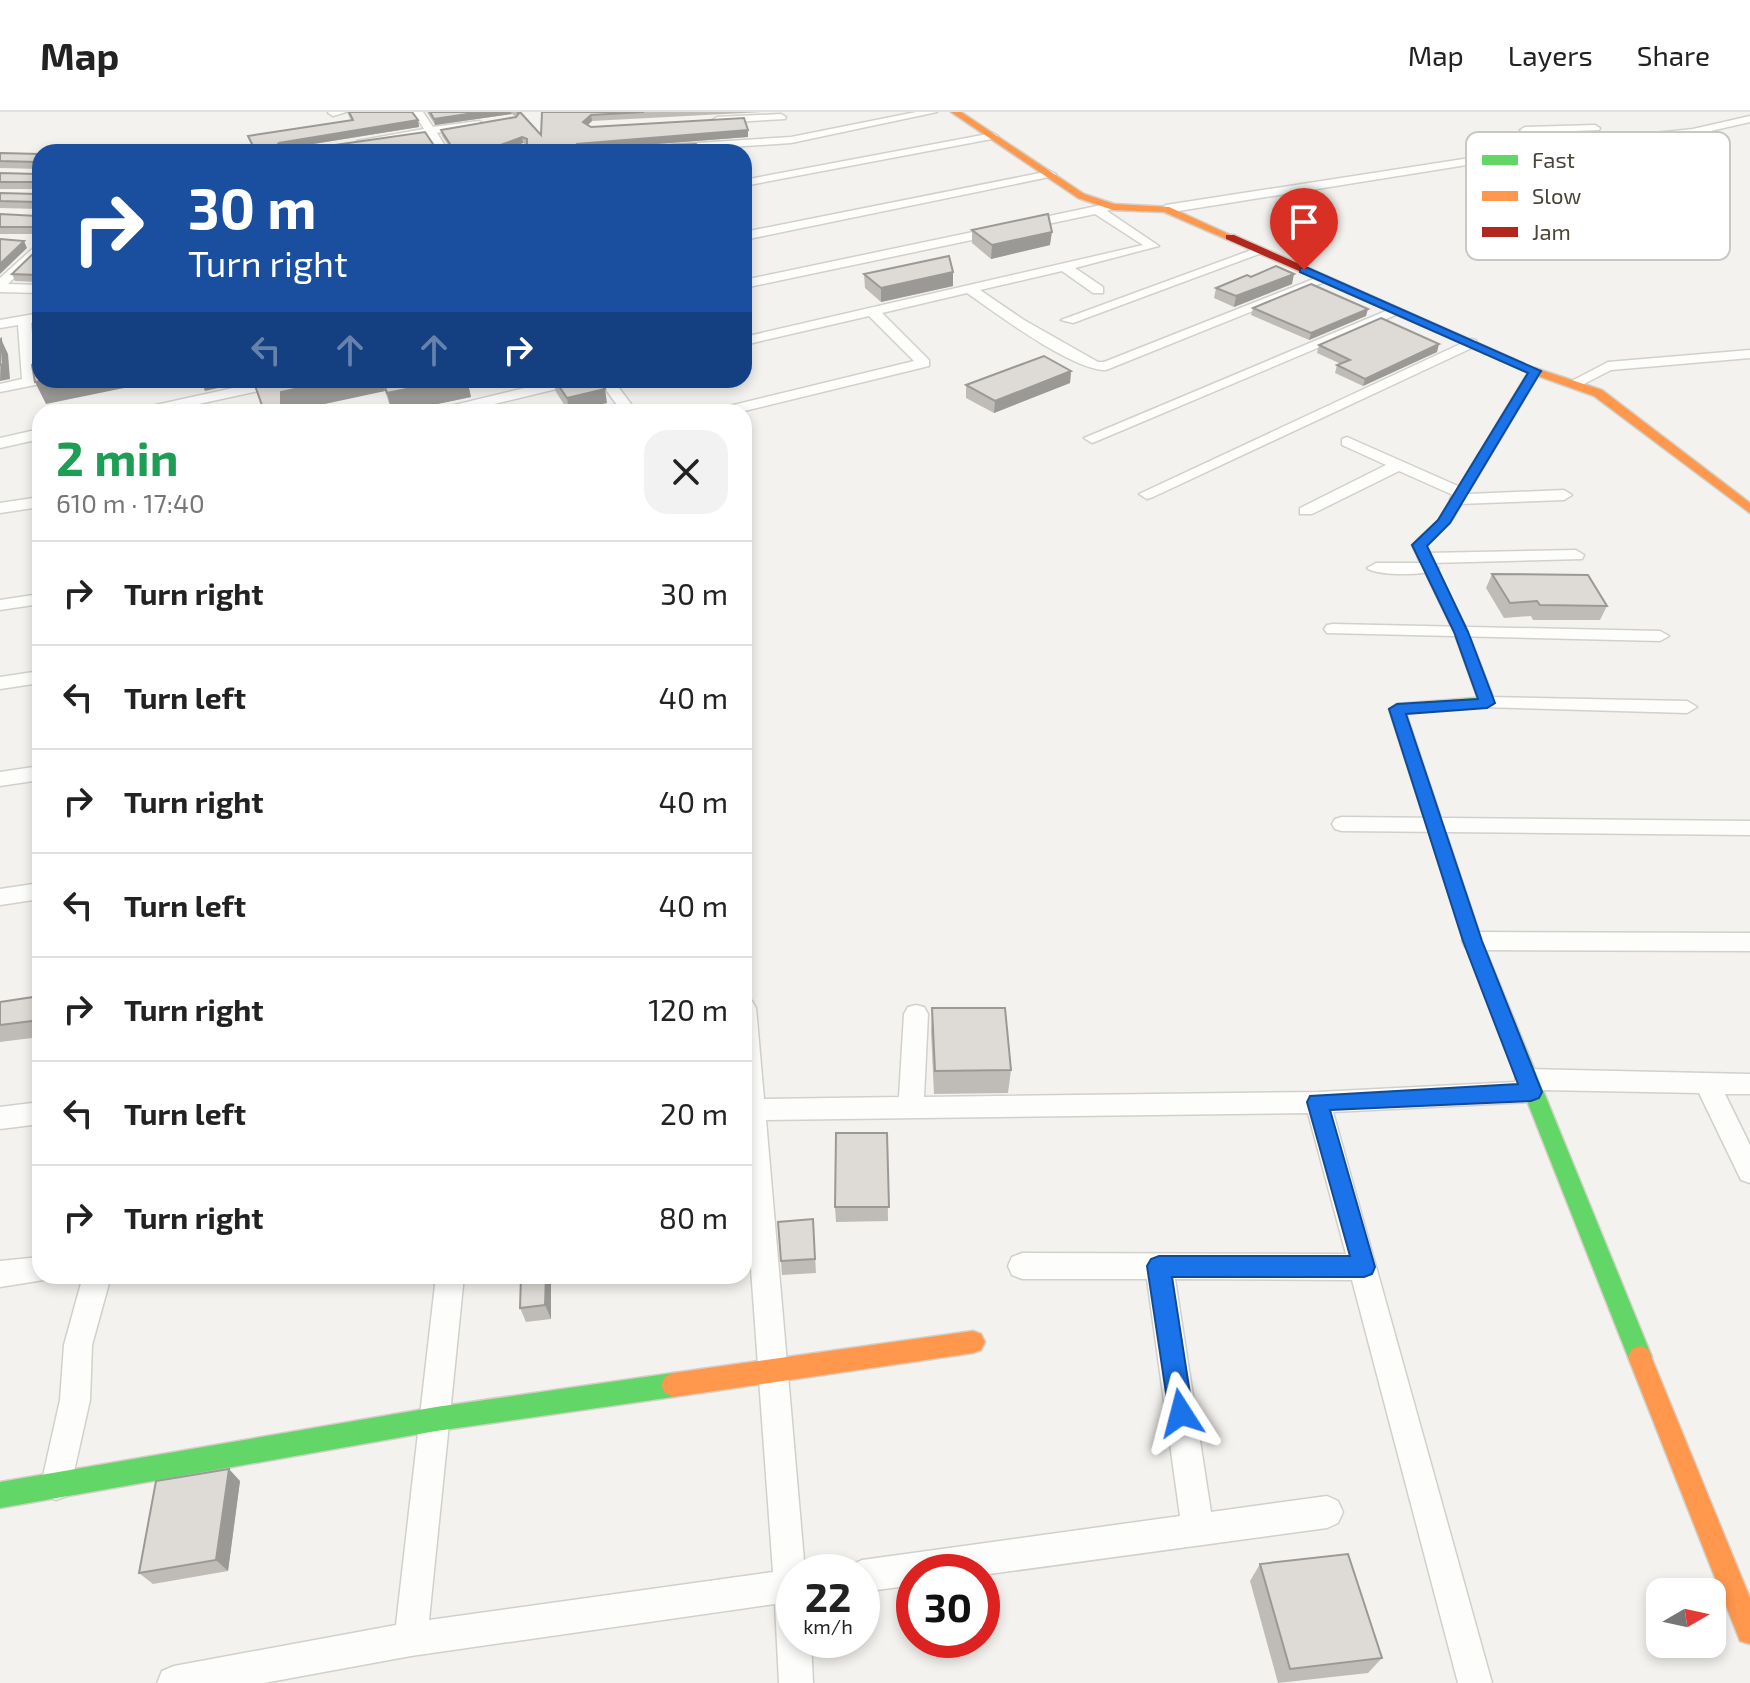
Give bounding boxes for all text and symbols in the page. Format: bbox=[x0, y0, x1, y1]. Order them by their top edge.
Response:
text: Map bbox=[40, 32, 119, 78]
text: Map bbox=[1408, 38, 1464, 72]
text: Layers bbox=[1508, 38, 1593, 72]
text: Share bbox=[1637, 38, 1710, 72]
legend bbox=[1466, 132, 1730, 260]
text: Fast bbox=[1532, 146, 1575, 172]
text: 30 m bbox=[188, 173, 317, 240]
icon: right bbox=[56, 176, 160, 280]
text: Slow bbox=[1532, 182, 1581, 208]
pin bbox=[1270, 188, 1338, 270]
icon: arrive bbox=[1282, 200, 1326, 244]
text: Jam bbox=[1532, 218, 1571, 244]
text: Turn right bbox=[188, 241, 348, 284]
icon: left bbox=[244, 328, 288, 372]
icon: ahead bbox=[328, 328, 372, 372]
icon: ahead bbox=[412, 328, 456, 372]
icon: right bbox=[496, 328, 540, 372]
text: 2 min bbox=[56, 428, 179, 486]
button: close bbox=[644, 430, 728, 514]
text: 610 m · 17:40 bbox=[56, 487, 205, 518]
icon: right bbox=[56, 571, 100, 615]
text: Turn right bbox=[124, 575, 264, 611]
text: 30 m bbox=[660, 575, 728, 611]
icon: left bbox=[56, 675, 100, 719]
text: Turn left bbox=[124, 679, 246, 715]
text: 40 m bbox=[658, 679, 728, 715]
icon: right bbox=[56, 779, 100, 823]
text: Turn right bbox=[124, 783, 264, 819]
text: 40 m bbox=[658, 783, 728, 819]
icon: left bbox=[56, 883, 100, 927]
text: Turn left bbox=[124, 887, 246, 923]
text: 40 m bbox=[658, 887, 728, 923]
icon: right bbox=[56, 987, 100, 1031]
text: Turn right bbox=[124, 991, 264, 1027]
text: 120 m bbox=[648, 991, 728, 1027]
icon: left bbox=[56, 1091, 100, 1135]
text: Turn left bbox=[124, 1095, 246, 1131]
text: 20 m bbox=[660, 1095, 728, 1131]
icon: right bbox=[56, 1195, 100, 1239]
text: Turn right bbox=[124, 1199, 264, 1235]
text: 80 m bbox=[659, 1199, 728, 1235]
position arrow bbox=[1139, 1371, 1223, 1455]
speed limit sign: 30 bbox=[896, 1554, 1000, 1658]
text: 22 bbox=[805, 1572, 851, 1620]
north arrow bbox=[1646, 1578, 1726, 1658]
map controls bbox=[1646, 1578, 1726, 1658]
text: km/h bbox=[803, 1614, 853, 1638]

